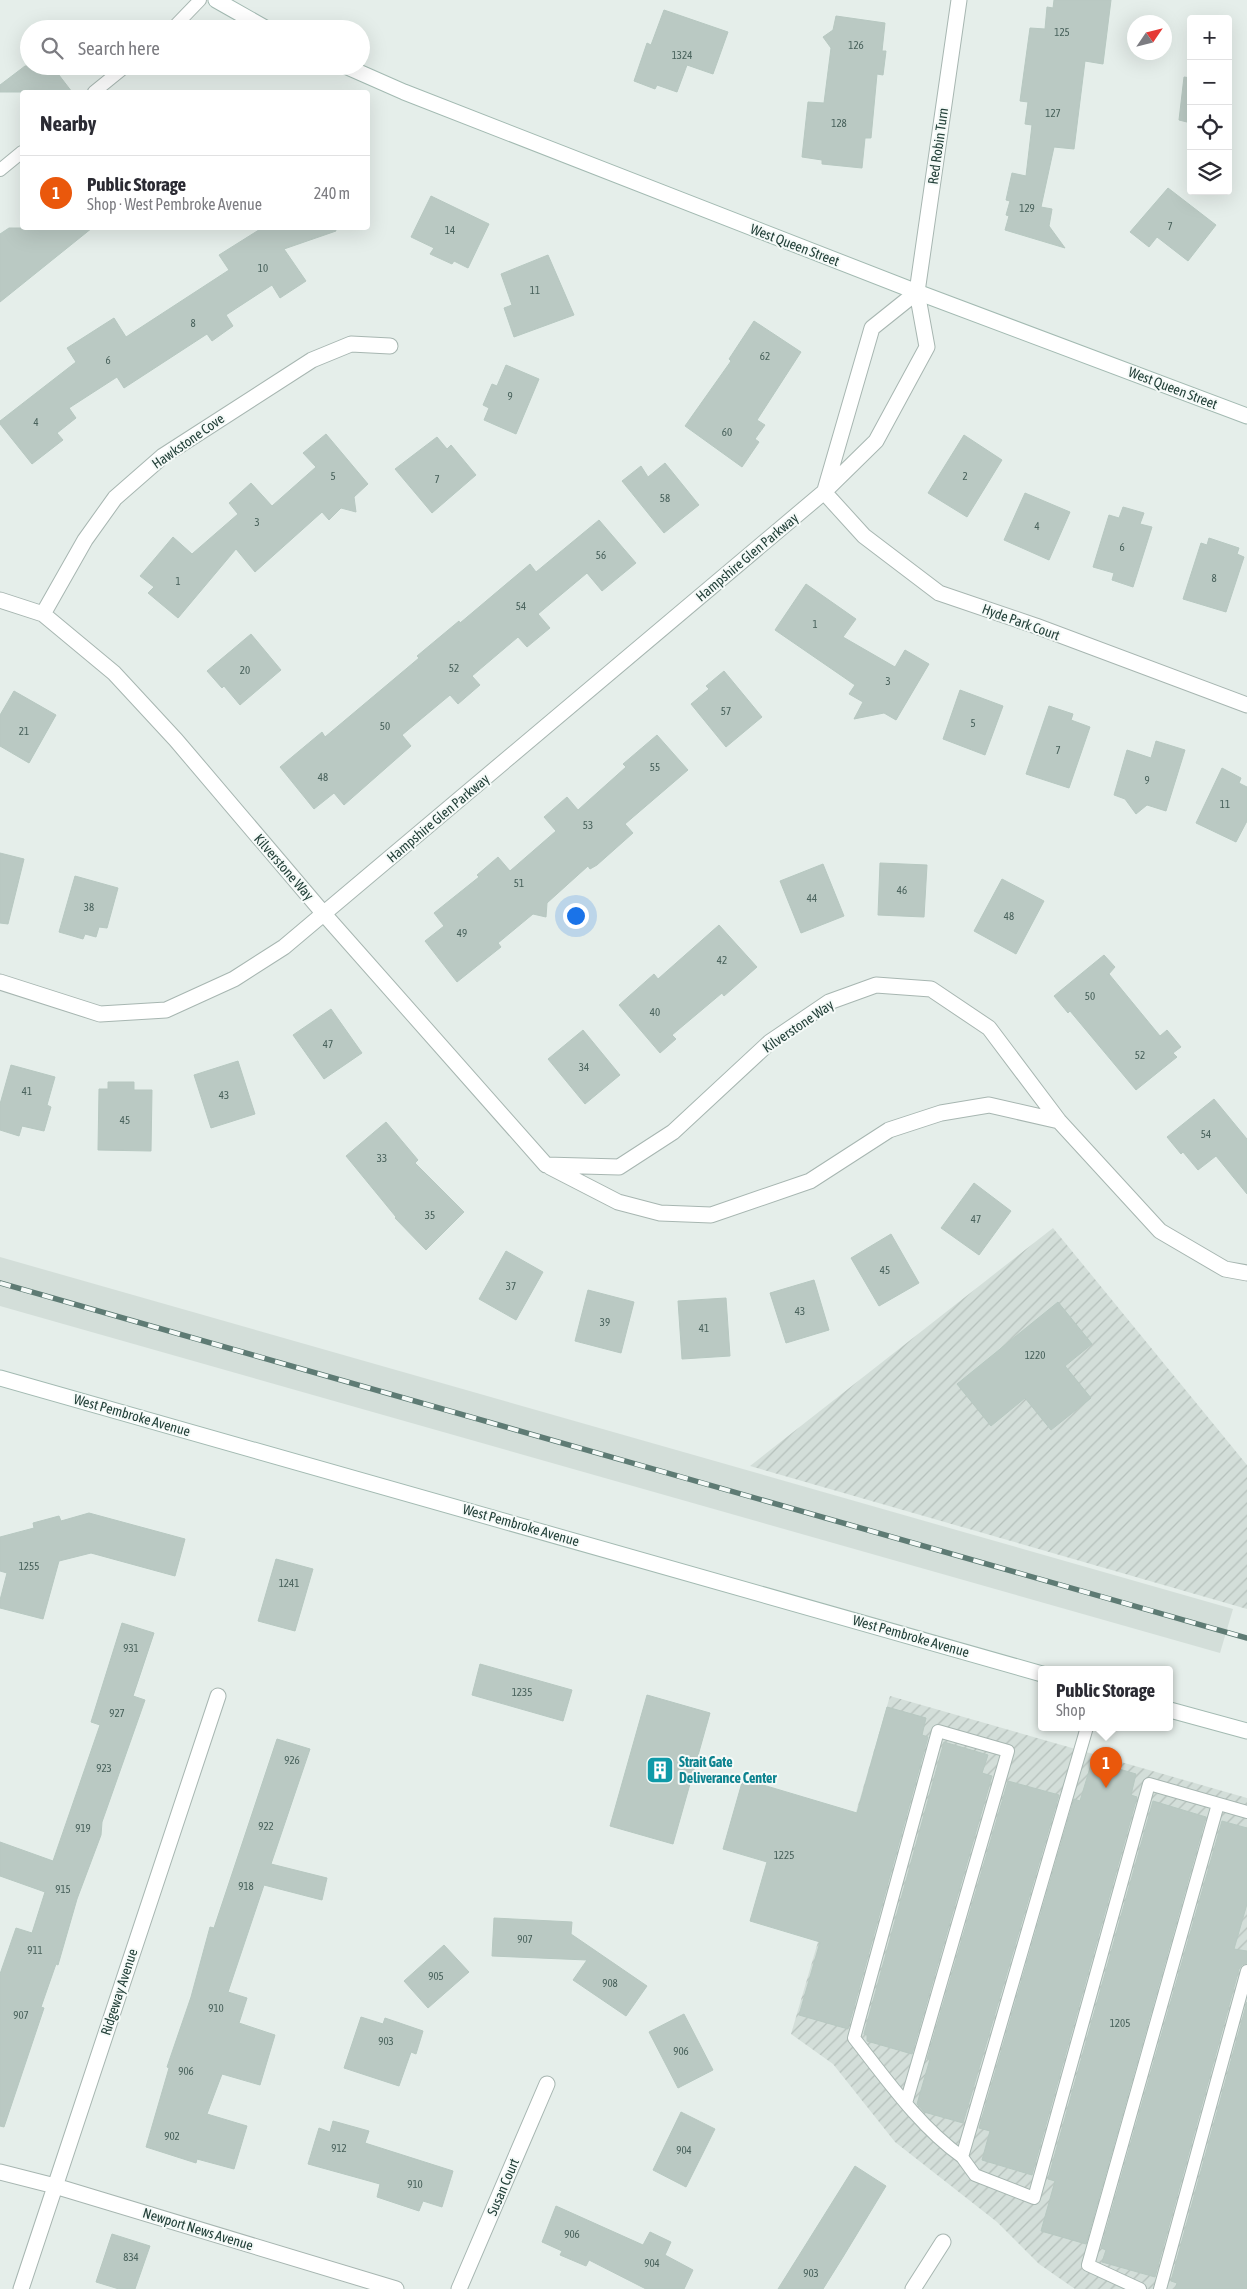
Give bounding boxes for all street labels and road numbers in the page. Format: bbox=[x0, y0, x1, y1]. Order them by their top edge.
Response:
street label: Red Robin Turn bbox=[925, 107, 951, 185]
street label: West Queen Street bbox=[748, 221, 842, 269]
street label: West Queen Street bbox=[1126, 364, 1220, 412]
street label: Hawkstone Cove bbox=[149, 410, 227, 472]
street label: Hampshire Glen Parkway bbox=[693, 509, 802, 604]
street label: Hyde Park Court bbox=[980, 601, 1062, 643]
street label: Hampshire Glen Parkway bbox=[384, 770, 493, 865]
street label: Kilverstone Way bbox=[251, 831, 317, 903]
street label: Kilverstone Way bbox=[759, 996, 837, 1056]
street label: West Pembroke Avenue bbox=[72, 1391, 192, 1439]
street label: West Pembroke Avenue bbox=[461, 1501, 581, 1549]
street label: West Pembroke Avenue bbox=[851, 1612, 971, 1660]
street label: Ridgeway Avenue bbox=[97, 1947, 141, 2037]
street label: Susan Court bbox=[484, 2156, 522, 2218]
street label: Newport News Avenue bbox=[141, 2205, 255, 2253]

